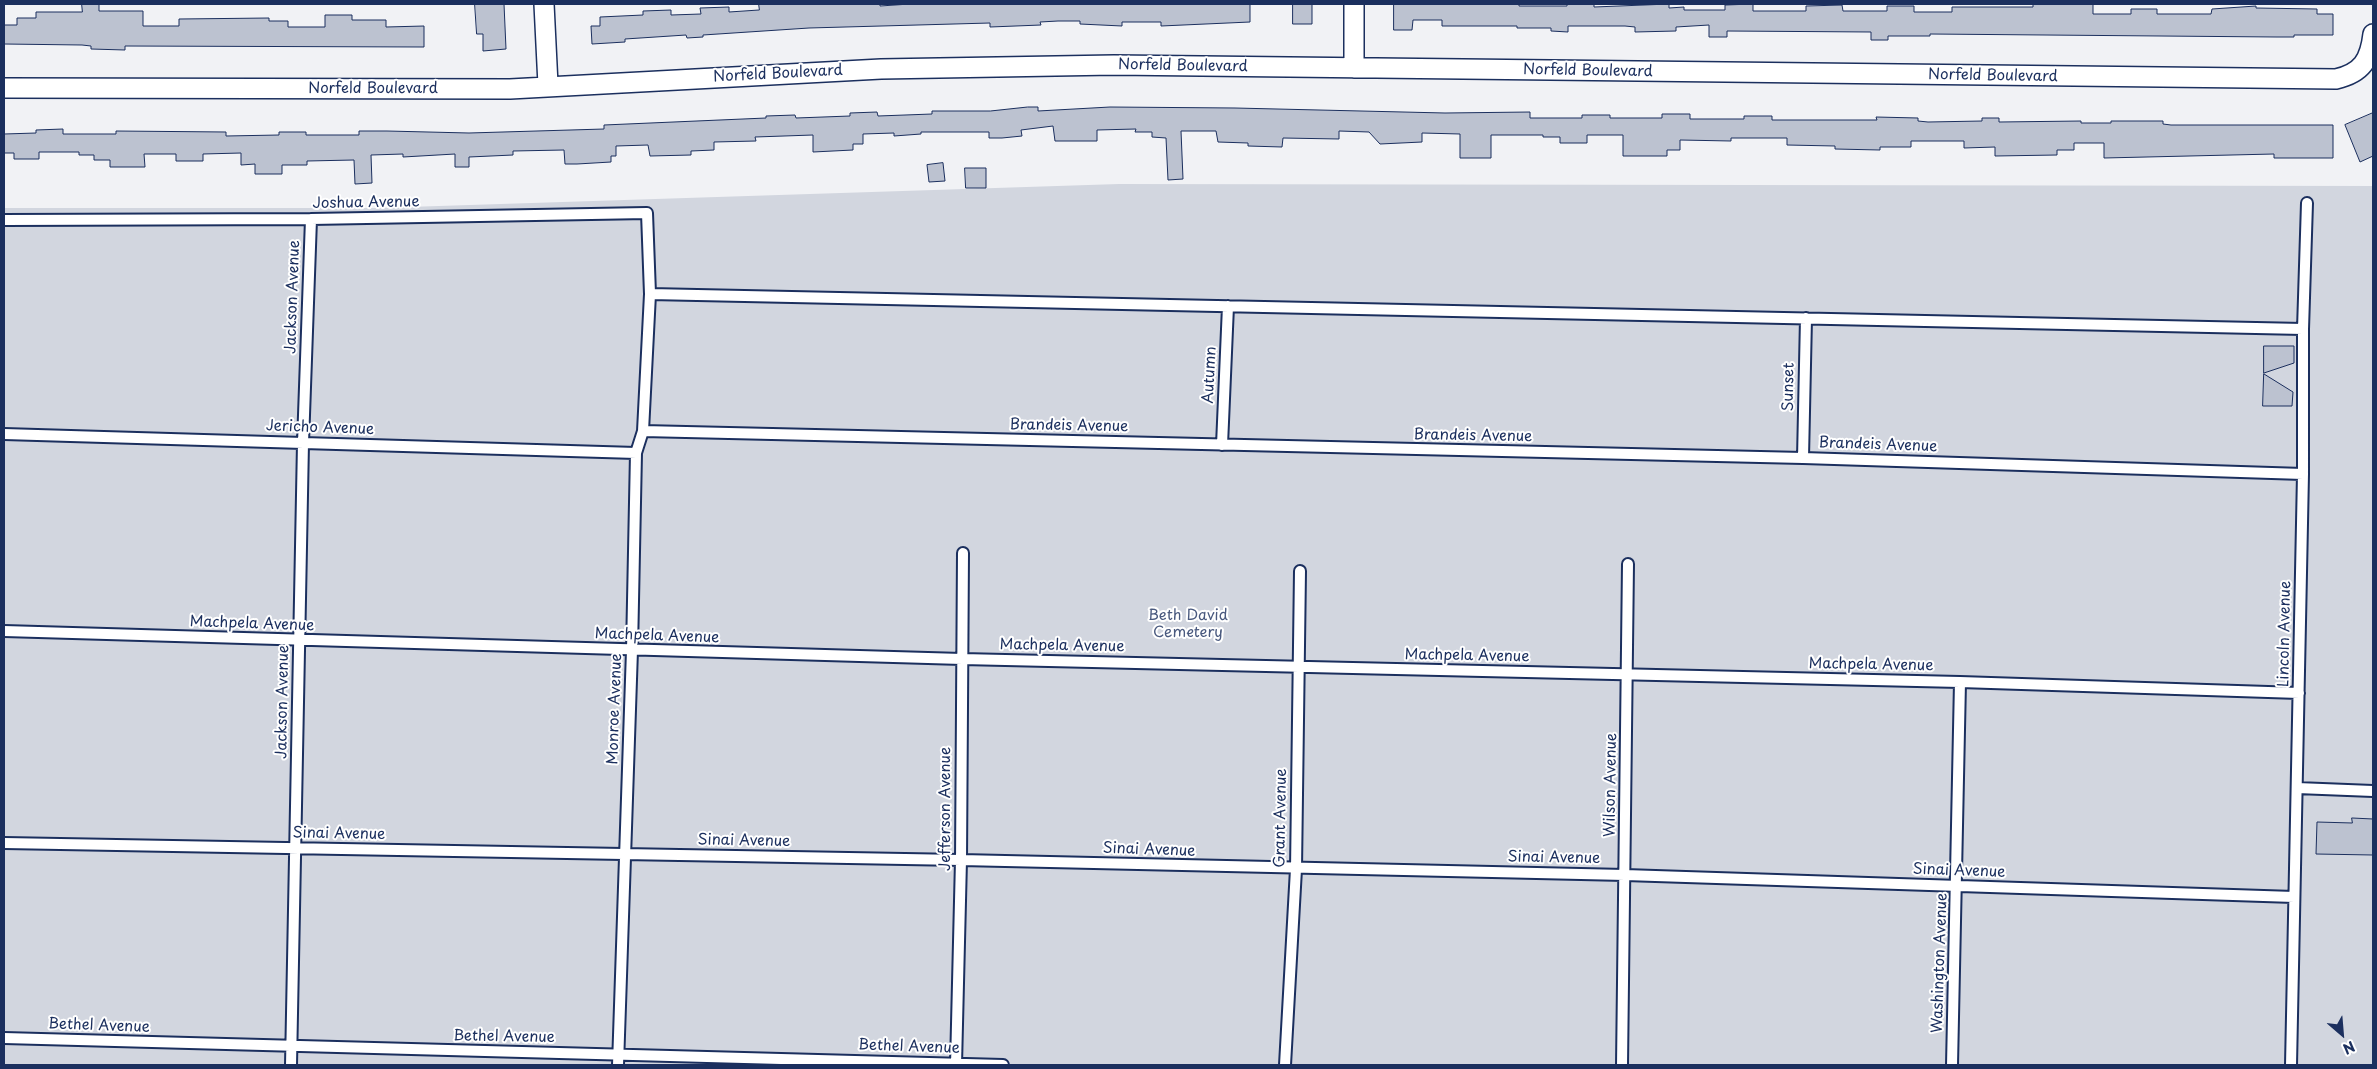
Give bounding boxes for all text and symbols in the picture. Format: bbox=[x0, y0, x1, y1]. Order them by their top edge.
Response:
street label: Norfeld Boulevard bbox=[1118, 56, 1248, 76]
street label: Norfeld Boulevard bbox=[1523, 61, 1653, 81]
street label: Norfeld Boulevard bbox=[713, 62, 843, 86]
street label: Norfeld Boulevard bbox=[1928, 66, 2058, 86]
street label: Norfeld Boulevard bbox=[308, 80, 438, 98]
street label: Joshua Avenue bbox=[312, 193, 420, 213]
street label: Jackson Avenue bbox=[282, 240, 304, 354]
street label: Autumn bbox=[1200, 346, 1220, 404]
street label: Sunset bbox=[1780, 362, 1798, 412]
street label: Brandeis Avenue bbox=[1009, 416, 1129, 436]
street label: Jericho Avenue bbox=[266, 417, 374, 439]
street label: Brandeis Avenue bbox=[1413, 426, 1533, 446]
street label: Brandeis Avenue bbox=[1818, 434, 1938, 456]
street label: Lincoln Avenue bbox=[2275, 581, 2295, 687]
park label: Beth David Cemetery bbox=[1148, 607, 1228, 642]
street label: Machpela Avenue bbox=[189, 613, 315, 635]
street label: Machpela Avenue bbox=[594, 625, 720, 647]
street label: Machpela Avenue bbox=[999, 636, 1125, 656]
street label: Jackson Avenue bbox=[273, 645, 293, 759]
street label: Machpela Avenue bbox=[1404, 646, 1530, 666]
street label: Monroe Avenue bbox=[604, 653, 626, 765]
street label: Machpela Avenue bbox=[1808, 655, 1934, 675]
street label: Wilson Avenue bbox=[1601, 733, 1621, 837]
street label: Jefferson Avenue bbox=[937, 747, 955, 871]
street label: Grant Avenue bbox=[1271, 768, 1291, 868]
street label: Sinai Avenue bbox=[292, 824, 386, 844]
street label: Sinai Avenue bbox=[697, 831, 791, 851]
street label: Sinai Avenue bbox=[1102, 839, 1196, 861]
street label: Sinai Avenue bbox=[1507, 848, 1601, 868]
street label: Sinai Avenue bbox=[1912, 860, 2006, 882]
street label: Washington Avenue bbox=[1929, 893, 1951, 1033]
north arrow bbox=[2317, 1009, 2367, 1059]
street label: Bethel Avenue bbox=[48, 1015, 150, 1037]
street label: Bethel Avenue bbox=[453, 1027, 555, 1047]
street label: Bethel Avenue bbox=[858, 1036, 960, 1058]
text: N bbox=[2339, 1036, 2359, 1060]

